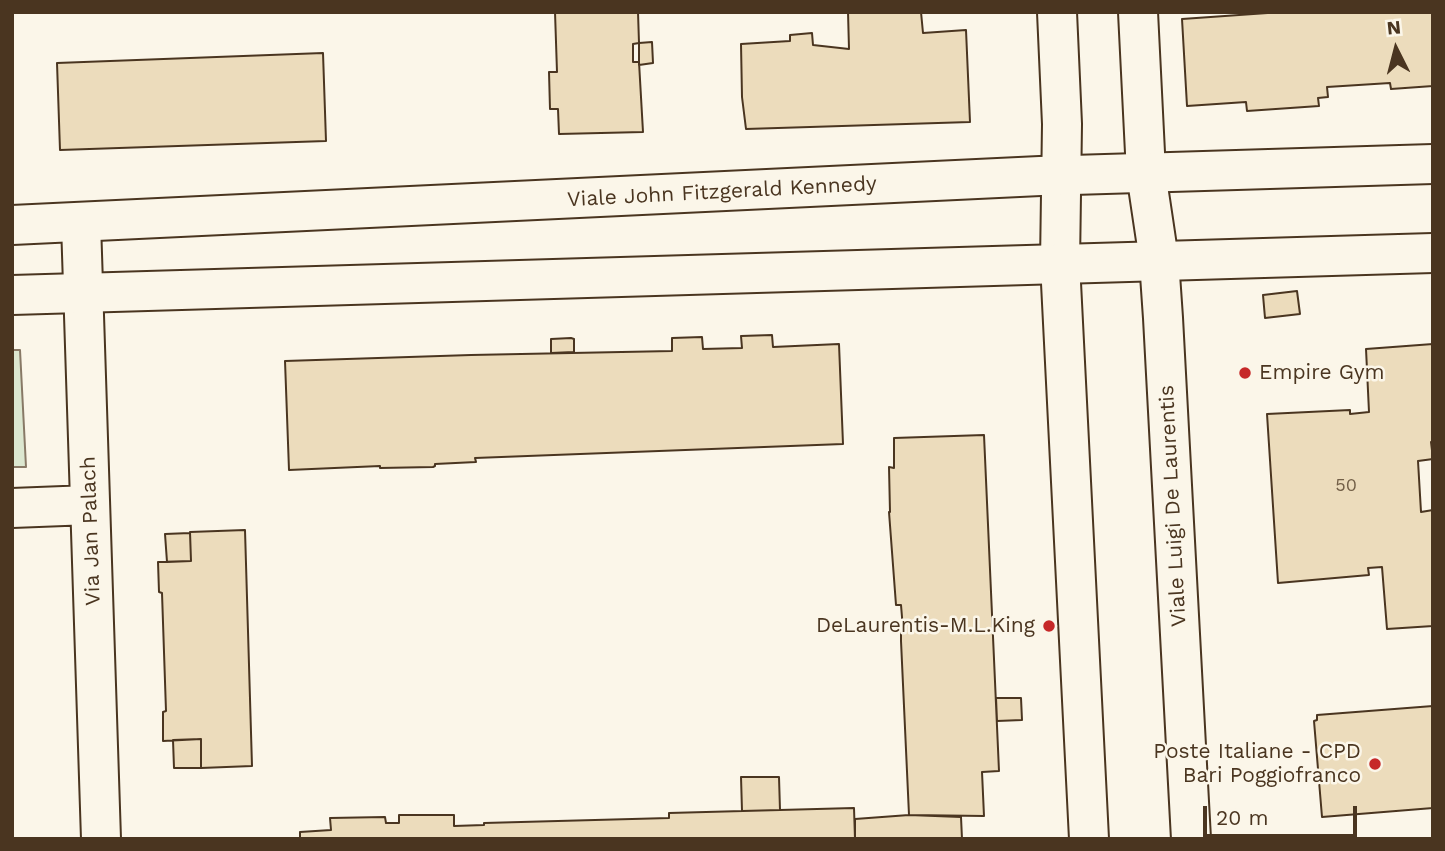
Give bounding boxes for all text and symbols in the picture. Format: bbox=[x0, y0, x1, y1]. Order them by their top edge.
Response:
north arrow bbox=[1361, 14, 1431, 84]
text: N bbox=[1386, 15, 1402, 40]
street label: Viale John Fitzgerald Kennedy bbox=[567, 171, 877, 213]
place label: Empire Gym bbox=[1259, 360, 1385, 386]
marker: Empire Gym bbox=[1237, 365, 1253, 381]
street label: Viale Luigi De Laurentis bbox=[1154, 384, 1192, 628]
street label: Via Jan Palach bbox=[76, 456, 106, 606]
house number: 50 bbox=[1335, 475, 1357, 497]
place label: DeLaurentis-M.L.King bbox=[816, 613, 1035, 639]
marker: DeLaurentis-M.L.King bbox=[1041, 618, 1057, 634]
place label: Poste Italiane - CPD Bari Poggiofranco bbox=[1153, 739, 1361, 789]
marker: Poste Italiane - CPD Bari Poggiofranco bbox=[1367, 756, 1383, 772]
scale bar bbox=[1207, 792, 1361, 836]
text: 20 m bbox=[1216, 805, 1268, 830]

